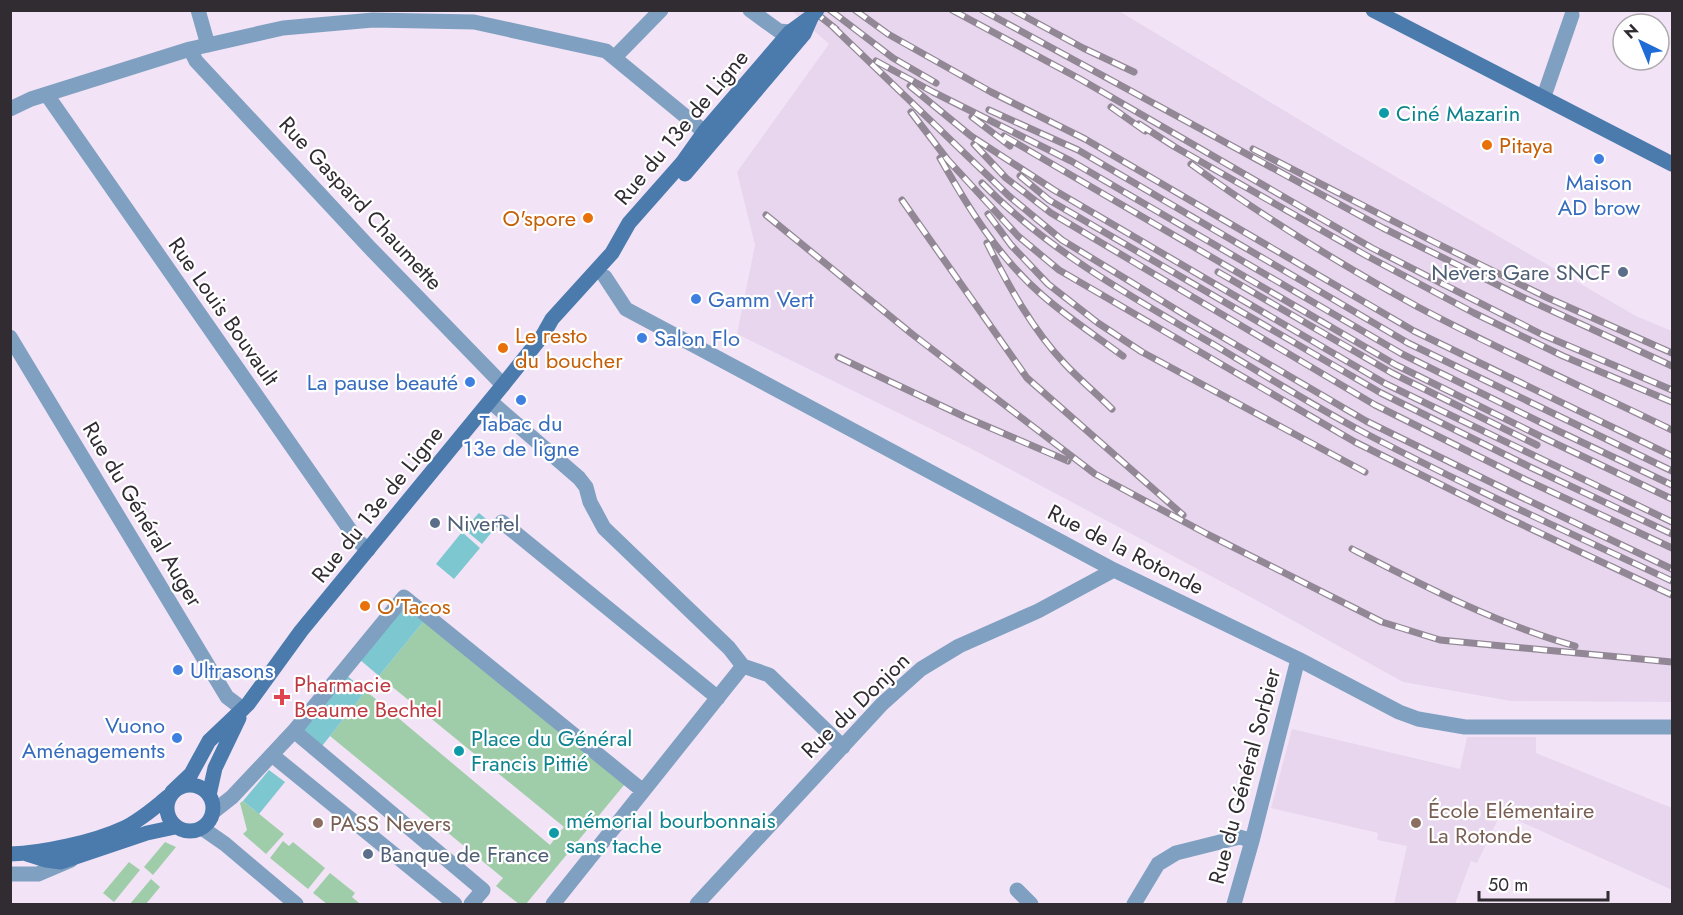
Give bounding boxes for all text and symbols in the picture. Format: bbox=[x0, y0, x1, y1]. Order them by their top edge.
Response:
north arrow bbox=[1611, 12, 1671, 72]
text: N bbox=[1619, 19, 1644, 44]
street label: Rue du 13e de Ligne bbox=[606, 42, 756, 212]
place label: Ciné Mazarin bbox=[1396, 97, 1520, 129]
marker: Ciné Mazarin bbox=[1377, 106, 1391, 120]
street label: Rue Gaspard Chaumette bbox=[272, 109, 450, 297]
place label: Pitaya bbox=[1499, 129, 1553, 161]
marker: Pitaya bbox=[1480, 138, 1494, 152]
marker: Maison AD brow bbox=[1592, 152, 1606, 166]
place label: Maison AD brow bbox=[1558, 166, 1640, 223]
place label: O'spore bbox=[503, 202, 576, 234]
marker: O'spore bbox=[581, 211, 595, 225]
street label: Rue Louis Bouvault bbox=[161, 230, 288, 392]
place label: Nevers Gare SNCF bbox=[1431, 256, 1611, 288]
marker: Nevers Gare SNCF bbox=[1616, 265, 1630, 279]
place label: Gamm Vert bbox=[708, 283, 814, 315]
marker: Gamm Vert bbox=[689, 292, 703, 306]
place label: Le resto du boucher bbox=[515, 319, 623, 376]
place label: Salon Flo bbox=[654, 322, 740, 354]
marker: Salon Flo bbox=[635, 331, 649, 345]
marker: Le resto du boucher bbox=[496, 341, 510, 355]
place label: La pause beauté bbox=[307, 366, 458, 398]
marker: La pause beauté bbox=[463, 375, 477, 389]
marker: Tabac du 13e de ligne bbox=[514, 393, 528, 407]
place label: Tabac du 13e de ligne bbox=[463, 407, 579, 464]
street label: Rue du Général Auger bbox=[75, 416, 211, 613]
street label: Rue du 13e de Ligne bbox=[304, 419, 450, 589]
street label: Rue de la Rotonde bbox=[1042, 496, 1210, 602]
place label: Nivertel bbox=[447, 507, 520, 539]
marker: Nivertel bbox=[428, 516, 442, 530]
place label: O'Tacos bbox=[377, 590, 451, 622]
marker: O'Tacos bbox=[358, 599, 372, 613]
street label: Rue du Donjon bbox=[794, 645, 916, 765]
place label: Ultrasons bbox=[190, 654, 274, 686]
marker: Ultrasons bbox=[171, 663, 185, 677]
street label: Rue du Général Sorbier bbox=[1200, 664, 1288, 888]
place label: Pharmacie Beaume Bechtel bbox=[294, 668, 442, 725]
marker: Pharmacie Beaume Bechtel bbox=[275, 690, 289, 704]
place label: Vuono Aménagements bbox=[22, 709, 165, 766]
place label: Place du Général Francis Pittié bbox=[471, 722, 632, 779]
marker: Vuono Aménagements bbox=[170, 731, 184, 745]
marker: Place du Général Francis Pittié bbox=[452, 744, 466, 758]
place label: École Elémentaire La Rotonde bbox=[1428, 794, 1594, 851]
place label: mémorial bourbonnais sans tache bbox=[566, 804, 776, 861]
place label: PASS Nevers bbox=[330, 807, 451, 839]
marker: PASS Nevers bbox=[311, 816, 325, 830]
marker: École Elémentaire La Rotonde bbox=[1409, 816, 1423, 830]
marker: mémorial bourbonnais sans tache bbox=[547, 826, 561, 840]
place label: Banque de France bbox=[380, 838, 549, 870]
marker: Banque de France bbox=[361, 847, 375, 861]
scale bar bbox=[1479, 864, 1608, 902]
text: 50 m bbox=[1488, 872, 1528, 898]

